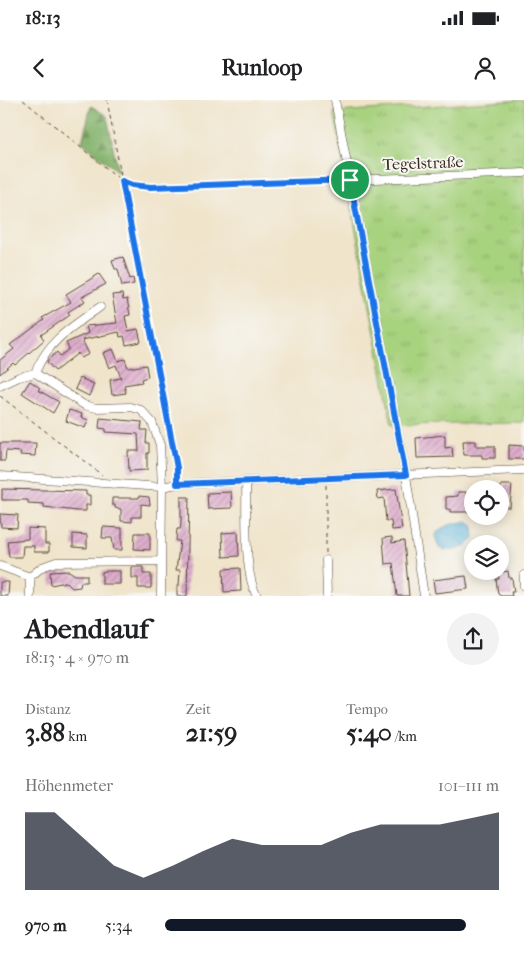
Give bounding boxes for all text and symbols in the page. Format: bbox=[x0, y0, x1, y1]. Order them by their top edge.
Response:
text: 18:13 bbox=[25, 7, 61, 29]
icon: back bbox=[25, 54, 53, 82]
icon: person bbox=[471, 54, 499, 82]
text: Runloop bbox=[221, 55, 303, 81]
street label: Tegelstraße bbox=[382, 152, 464, 174]
pin bbox=[329, 159, 371, 201]
icon: arrive bbox=[336, 166, 364, 194]
map controls bbox=[464, 480, 509, 580]
button: locate bbox=[464, 480, 509, 525]
button: layers bbox=[464, 535, 509, 580]
text: Abendlauf bbox=[25, 612, 149, 645]
button: share bbox=[447, 613, 499, 665]
text: 18:13 · 4 × 970 m bbox=[25, 648, 129, 667]
text: Distanz bbox=[25, 701, 71, 718]
text: Zeit bbox=[186, 701, 211, 718]
text: Tempo bbox=[346, 701, 388, 718]
text: 3.88 bbox=[25, 718, 65, 747]
text: 21:59 bbox=[186, 718, 237, 747]
text: 5:40 bbox=[346, 718, 392, 747]
text: km bbox=[65, 728, 87, 745]
text: /km bbox=[392, 728, 417, 745]
text: Höhenmeter bbox=[25, 776, 113, 795]
text: 101–111 m bbox=[438, 776, 499, 795]
text: 970 m bbox=[25, 916, 67, 935]
text: 5:34 bbox=[105, 916, 132, 935]

